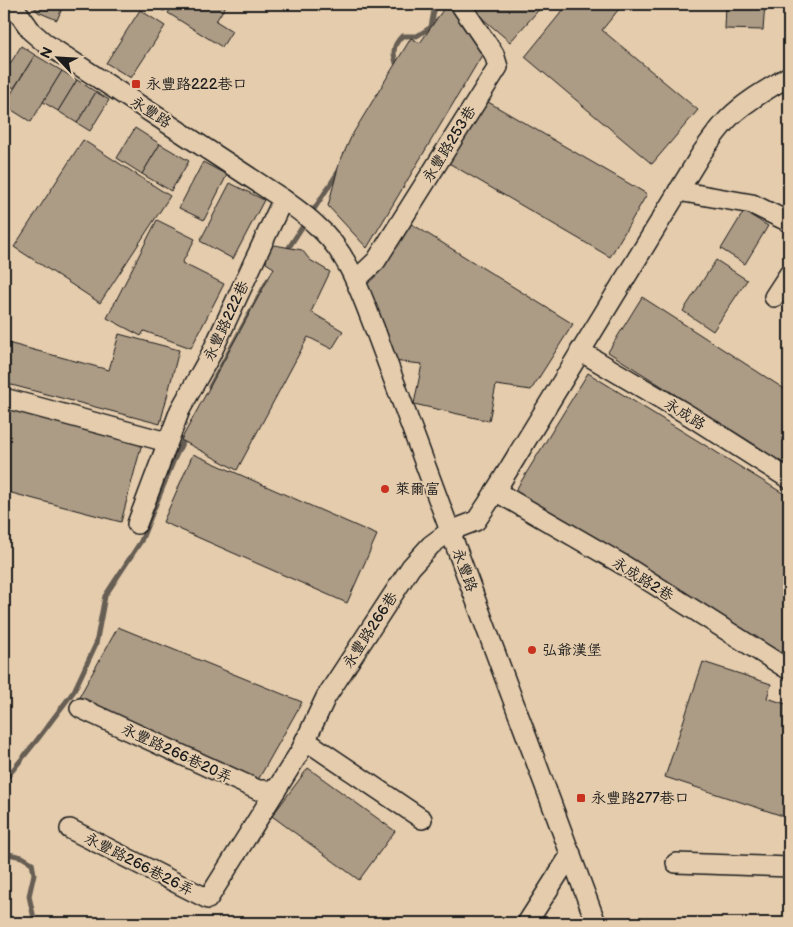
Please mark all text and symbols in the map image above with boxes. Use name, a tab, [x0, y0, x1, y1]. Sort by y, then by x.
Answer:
north arrow	[32, 32, 82, 82]
text: N	[37, 44, 57, 61]
place label: 永豐路222巷口	[146, 75, 248, 94]
marker: 永豐路222巷口	[130, 78, 142, 90]
street label: 永豐路	[127, 92, 175, 133]
street label: 永豐路253巷	[418, 102, 480, 186]
street label: 永豐路222巷	[200, 278, 253, 364]
street label: 永成路	[661, 394, 709, 434]
place label: 萊爾富	[395, 480, 440, 499]
marker: 萊爾富	[379, 483, 391, 495]
street label: 永豐路	[448, 546, 481, 595]
street label: 永成路2巷	[609, 553, 677, 606]
street label: 永豐路266巷	[339, 589, 402, 672]
place label: 弘爺漢堡	[542, 641, 602, 660]
marker: 弘爺漢堡	[526, 644, 538, 656]
street label: 永豐路266巷20弄	[118, 720, 235, 787]
place label: 永豐路277巷口	[591, 789, 690, 808]
marker: 永豐路277巷口	[575, 792, 587, 804]
street label: 永豐路266巷26弄	[81, 829, 197, 900]

